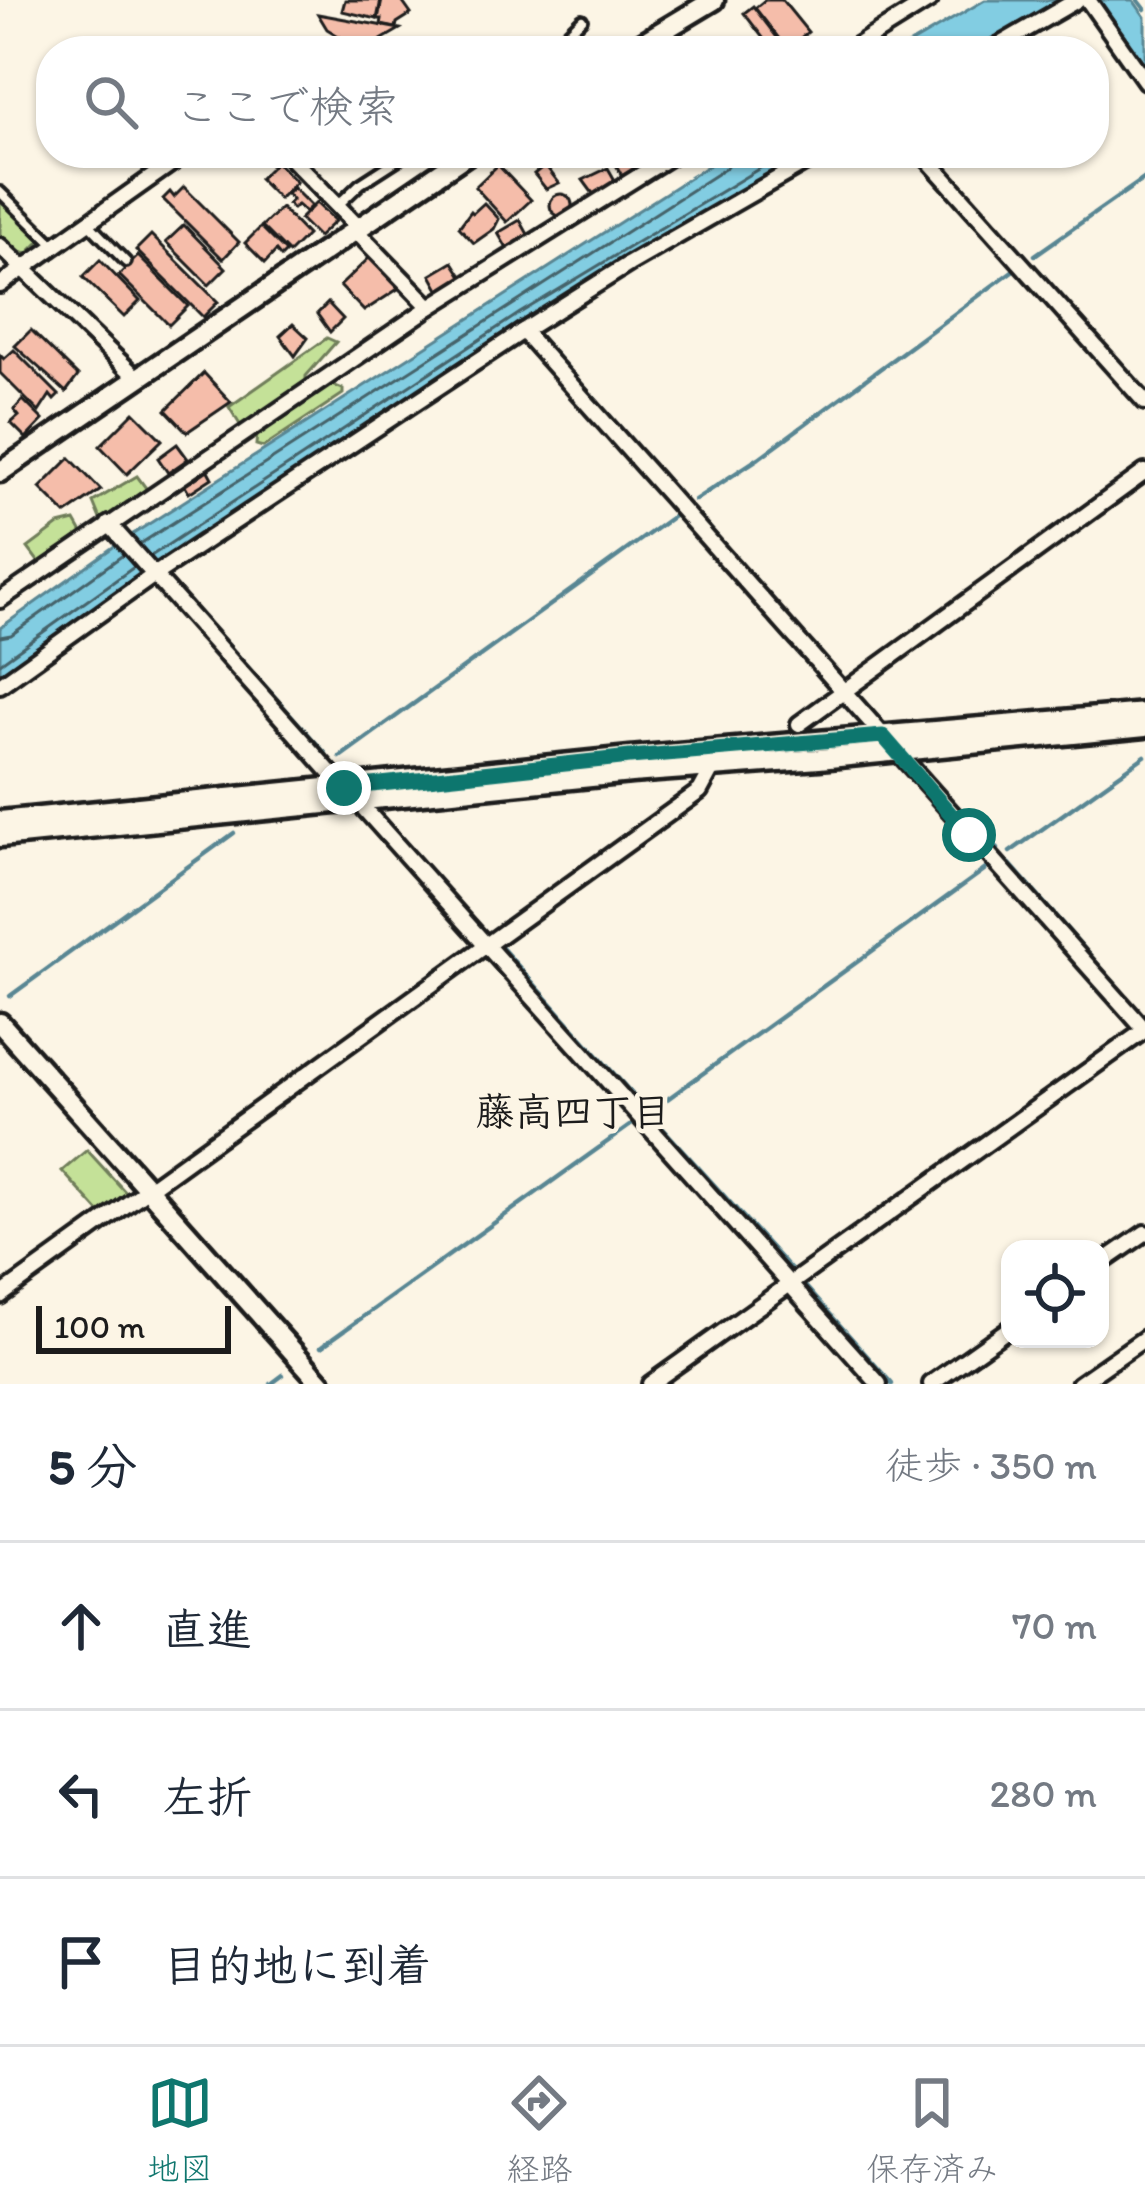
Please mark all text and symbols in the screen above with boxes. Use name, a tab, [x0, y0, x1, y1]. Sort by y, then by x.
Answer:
search box	[36, 36, 1109, 168]
icon: search	[78, 69, 144, 135]
text: ここで検索	[174, 79, 399, 133]
route end	[317, 761, 371, 815]
route start	[942, 808, 996, 862]
district label: 藤高四丁目	[475, 1088, 671, 1135]
map controls	[1001, 1240, 1109, 1348]
button: locate	[1001, 1240, 1109, 1348]
scale bar	[36, 1300, 231, 1353]
text: 100 m	[54, 1307, 145, 1346]
text: 5 分	[48, 1436, 137, 1497]
text: 徒歩 · 350 m	[885, 1442, 1097, 1489]
icon: ahead	[48, 1593, 114, 1659]
text: 直進	[162, 1602, 252, 1656]
text: 70 m	[1012, 1602, 1097, 1649]
icon: left	[48, 1761, 114, 1827]
text: 左折	[162, 1770, 252, 1824]
text: 280 m	[990, 1770, 1097, 1817]
icon: arrive	[48, 1929, 114, 1995]
text: 目的地に到着	[162, 1938, 432, 1992]
tab: 地図	[147, 2070, 213, 2190]
tab: 経路	[506, 2070, 572, 2190]
tab: 保存済み	[866, 2070, 998, 2190]

